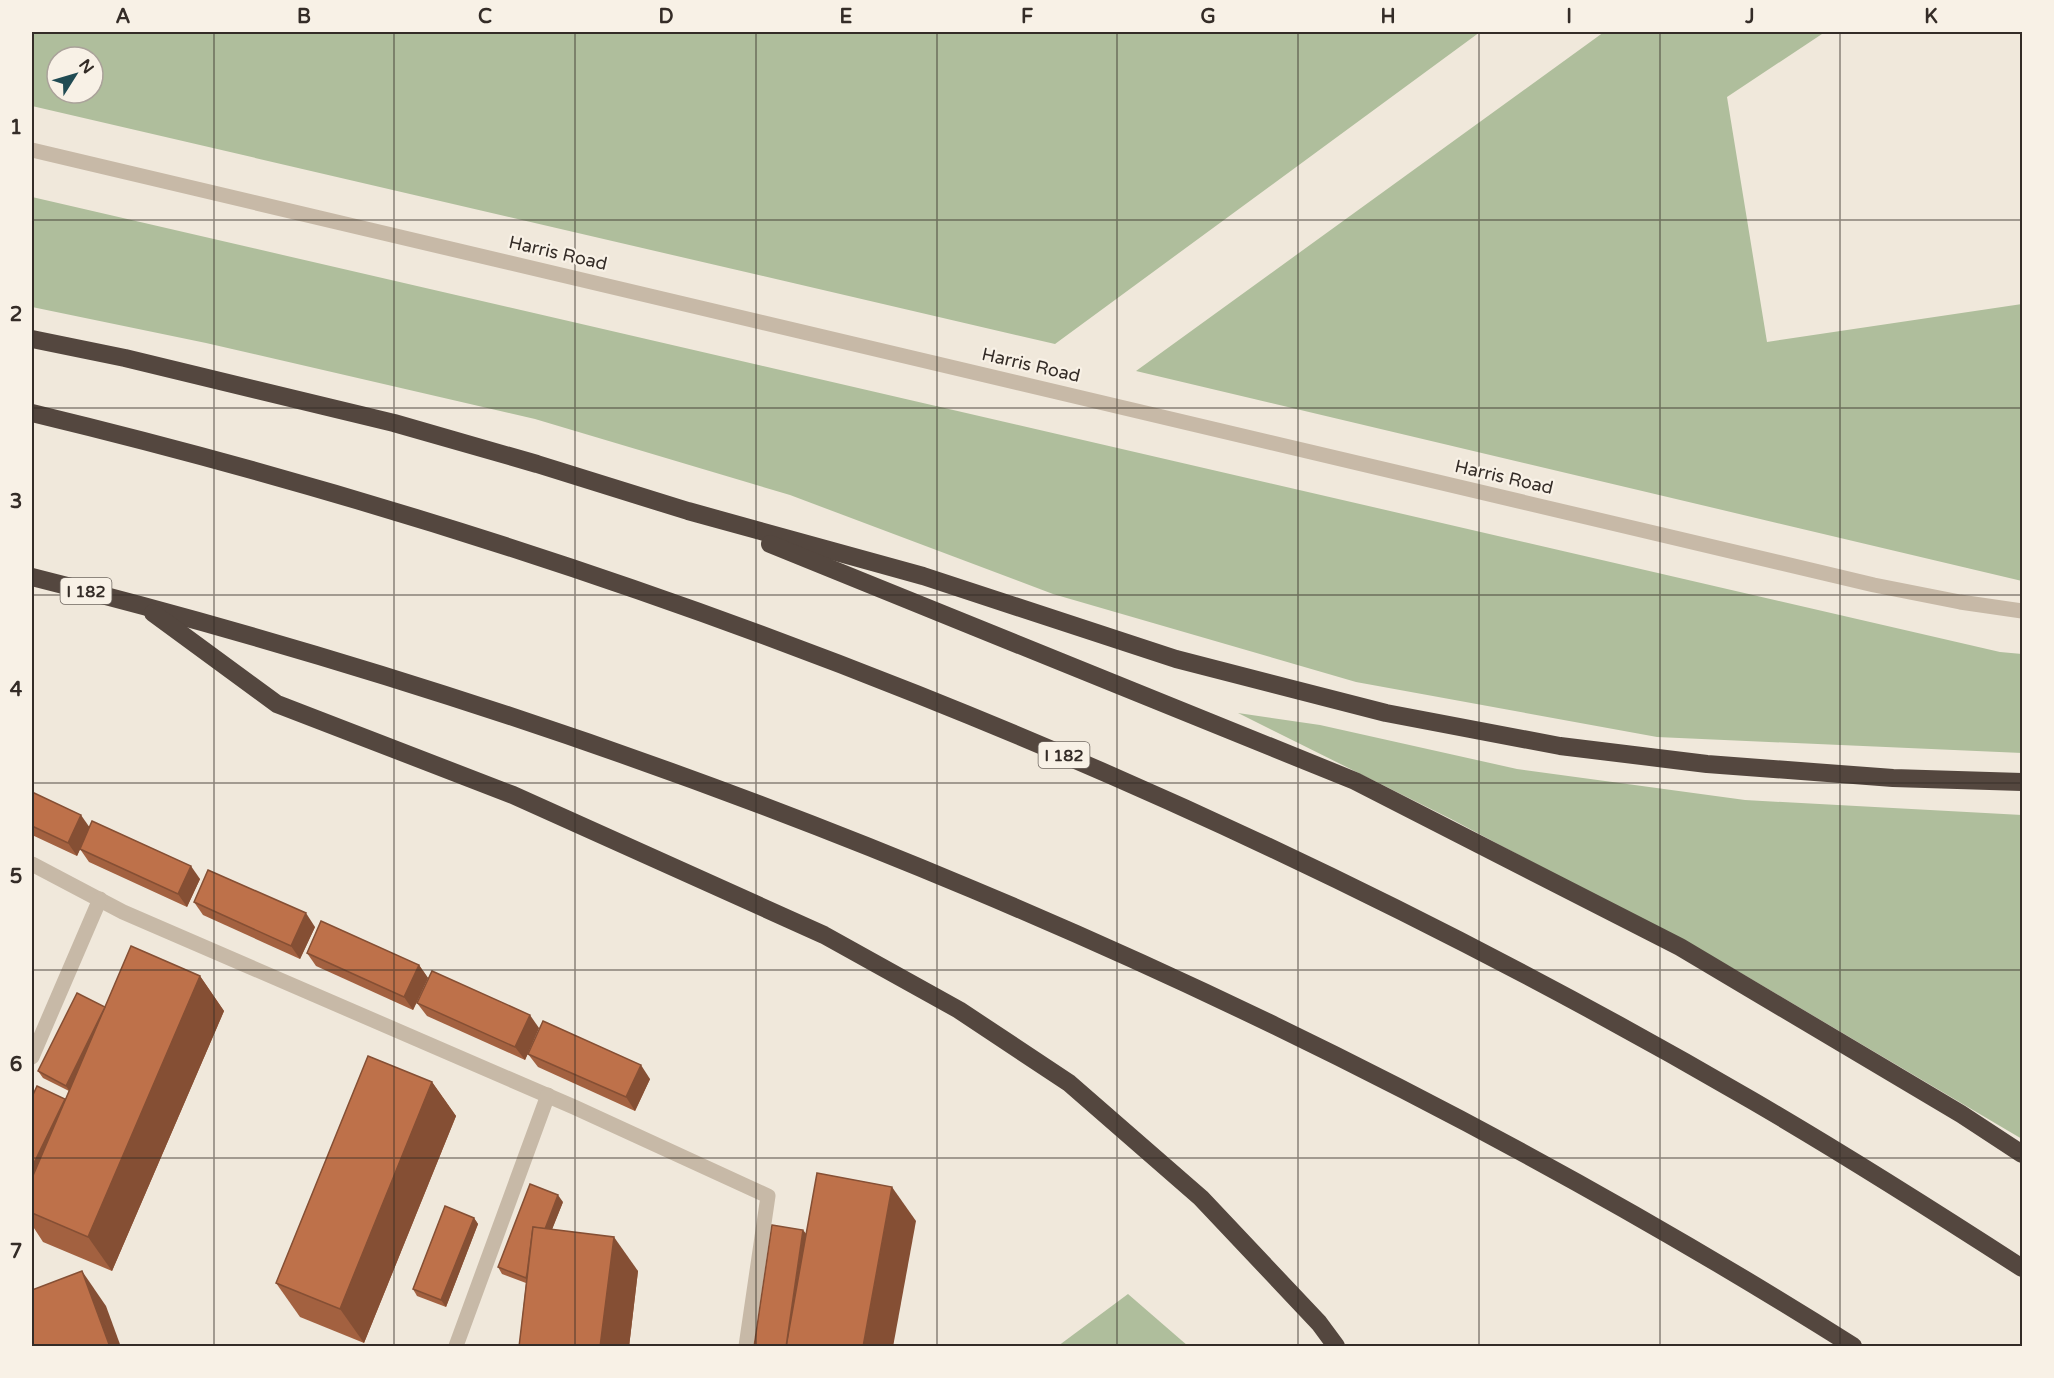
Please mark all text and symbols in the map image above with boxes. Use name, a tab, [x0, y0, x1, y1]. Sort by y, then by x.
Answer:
text: A	[116, 5, 131, 29]
text: B	[297, 5, 311, 29]
text: C	[478, 5, 492, 29]
text: D	[658, 5, 674, 29]
text: E	[840, 5, 853, 29]
text: F	[1021, 5, 1033, 29]
text: G	[1200, 5, 1216, 29]
text: H	[1380, 5, 1396, 29]
text: I	[1566, 5, 1572, 29]
text: J	[1744, 5, 1755, 29]
text: K	[1924, 5, 1938, 29]
north arrow	[45, 45, 105, 105]
text: N	[74, 55, 98, 78]
text: 1	[10, 116, 22, 140]
street label: Harris Road	[507, 231, 609, 275]
text: 2	[10, 303, 22, 327]
street label: Harris Road	[980, 343, 1082, 387]
street label: Harris Road	[1453, 455, 1555, 499]
text: 3	[10, 490, 22, 514]
road number: I 182	[60, 578, 112, 604]
text: 4	[10, 678, 23, 702]
road number: I 182	[1038, 742, 1090, 768]
text: 5	[10, 865, 22, 889]
text: 6	[10, 1053, 22, 1077]
text: 7	[10, 1240, 22, 1264]

